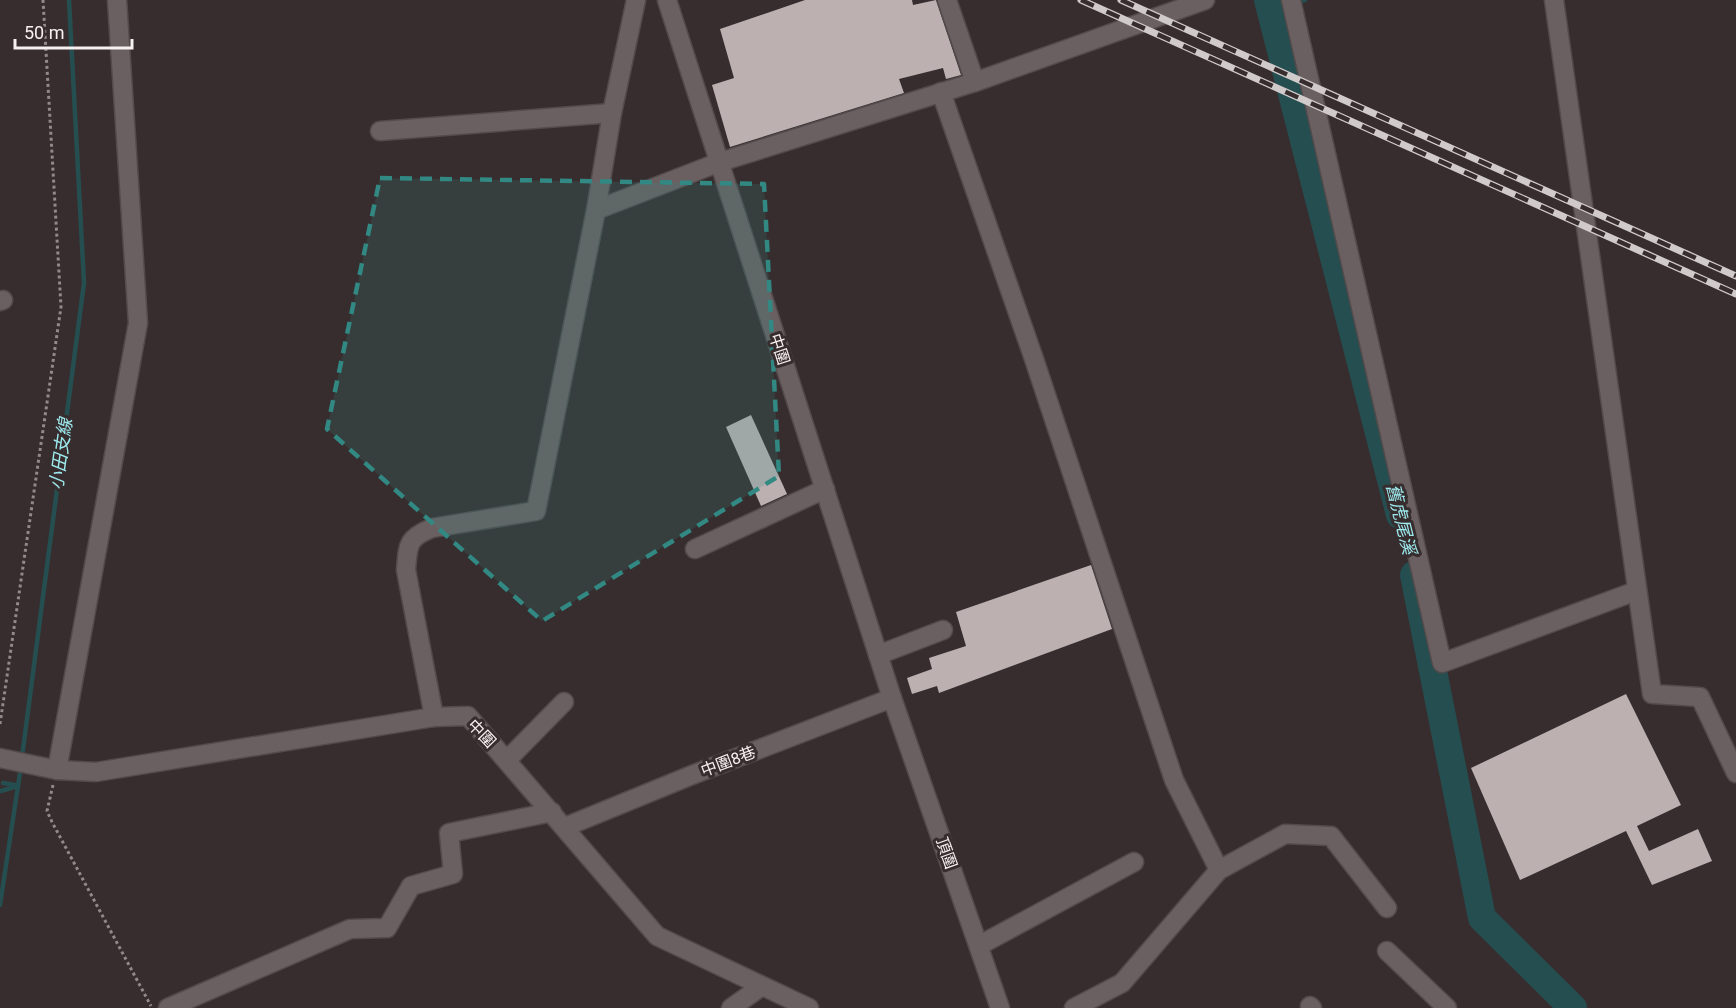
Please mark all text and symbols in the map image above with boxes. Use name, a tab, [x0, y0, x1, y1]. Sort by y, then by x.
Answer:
scale bar	[15, 12, 132, 50]
text: 50 m	[24, 22, 64, 43]
street label: 中圍	[766, 331, 794, 367]
water label: 小田支線	[45, 415, 76, 491]
water label: 舊虎尾溪	[1383, 481, 1421, 559]
street label: 中圍	[464, 715, 500, 751]
street label: 中圍8巷	[698, 742, 758, 781]
street label: 頂圍	[932, 835, 961, 871]

